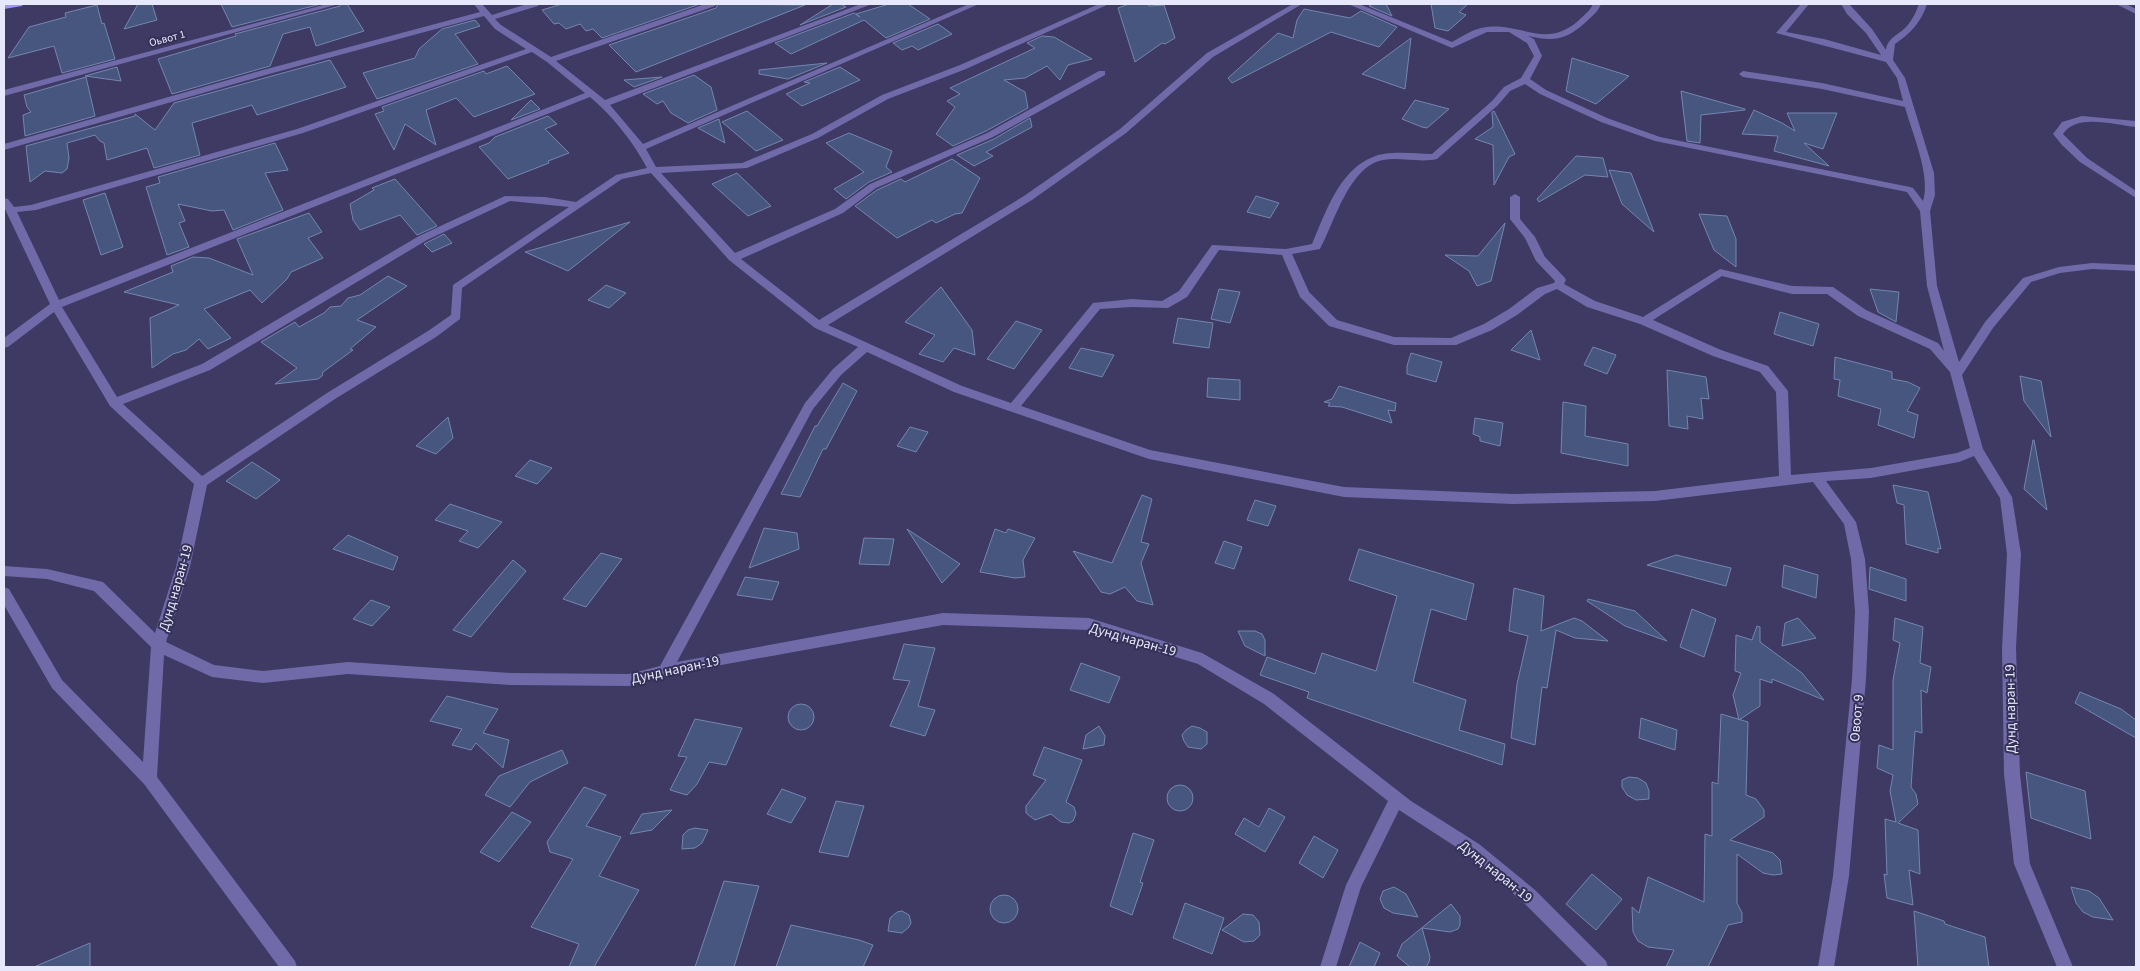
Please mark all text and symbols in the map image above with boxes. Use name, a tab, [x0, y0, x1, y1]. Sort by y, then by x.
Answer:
street label: Оьвот 1	[147, 26, 187, 50]
street label: Дунд наран-19	[154, 543, 198, 634]
street label: Дунд наран-19	[1087, 618, 1178, 662]
street label: Дунд наран-19	[629, 651, 721, 689]
street label: Дунд наран-19	[2000, 664, 2022, 754]
street label: Овоот 9	[1845, 693, 1869, 743]
street label: Дунд наран-19	[1454, 836, 1536, 908]

